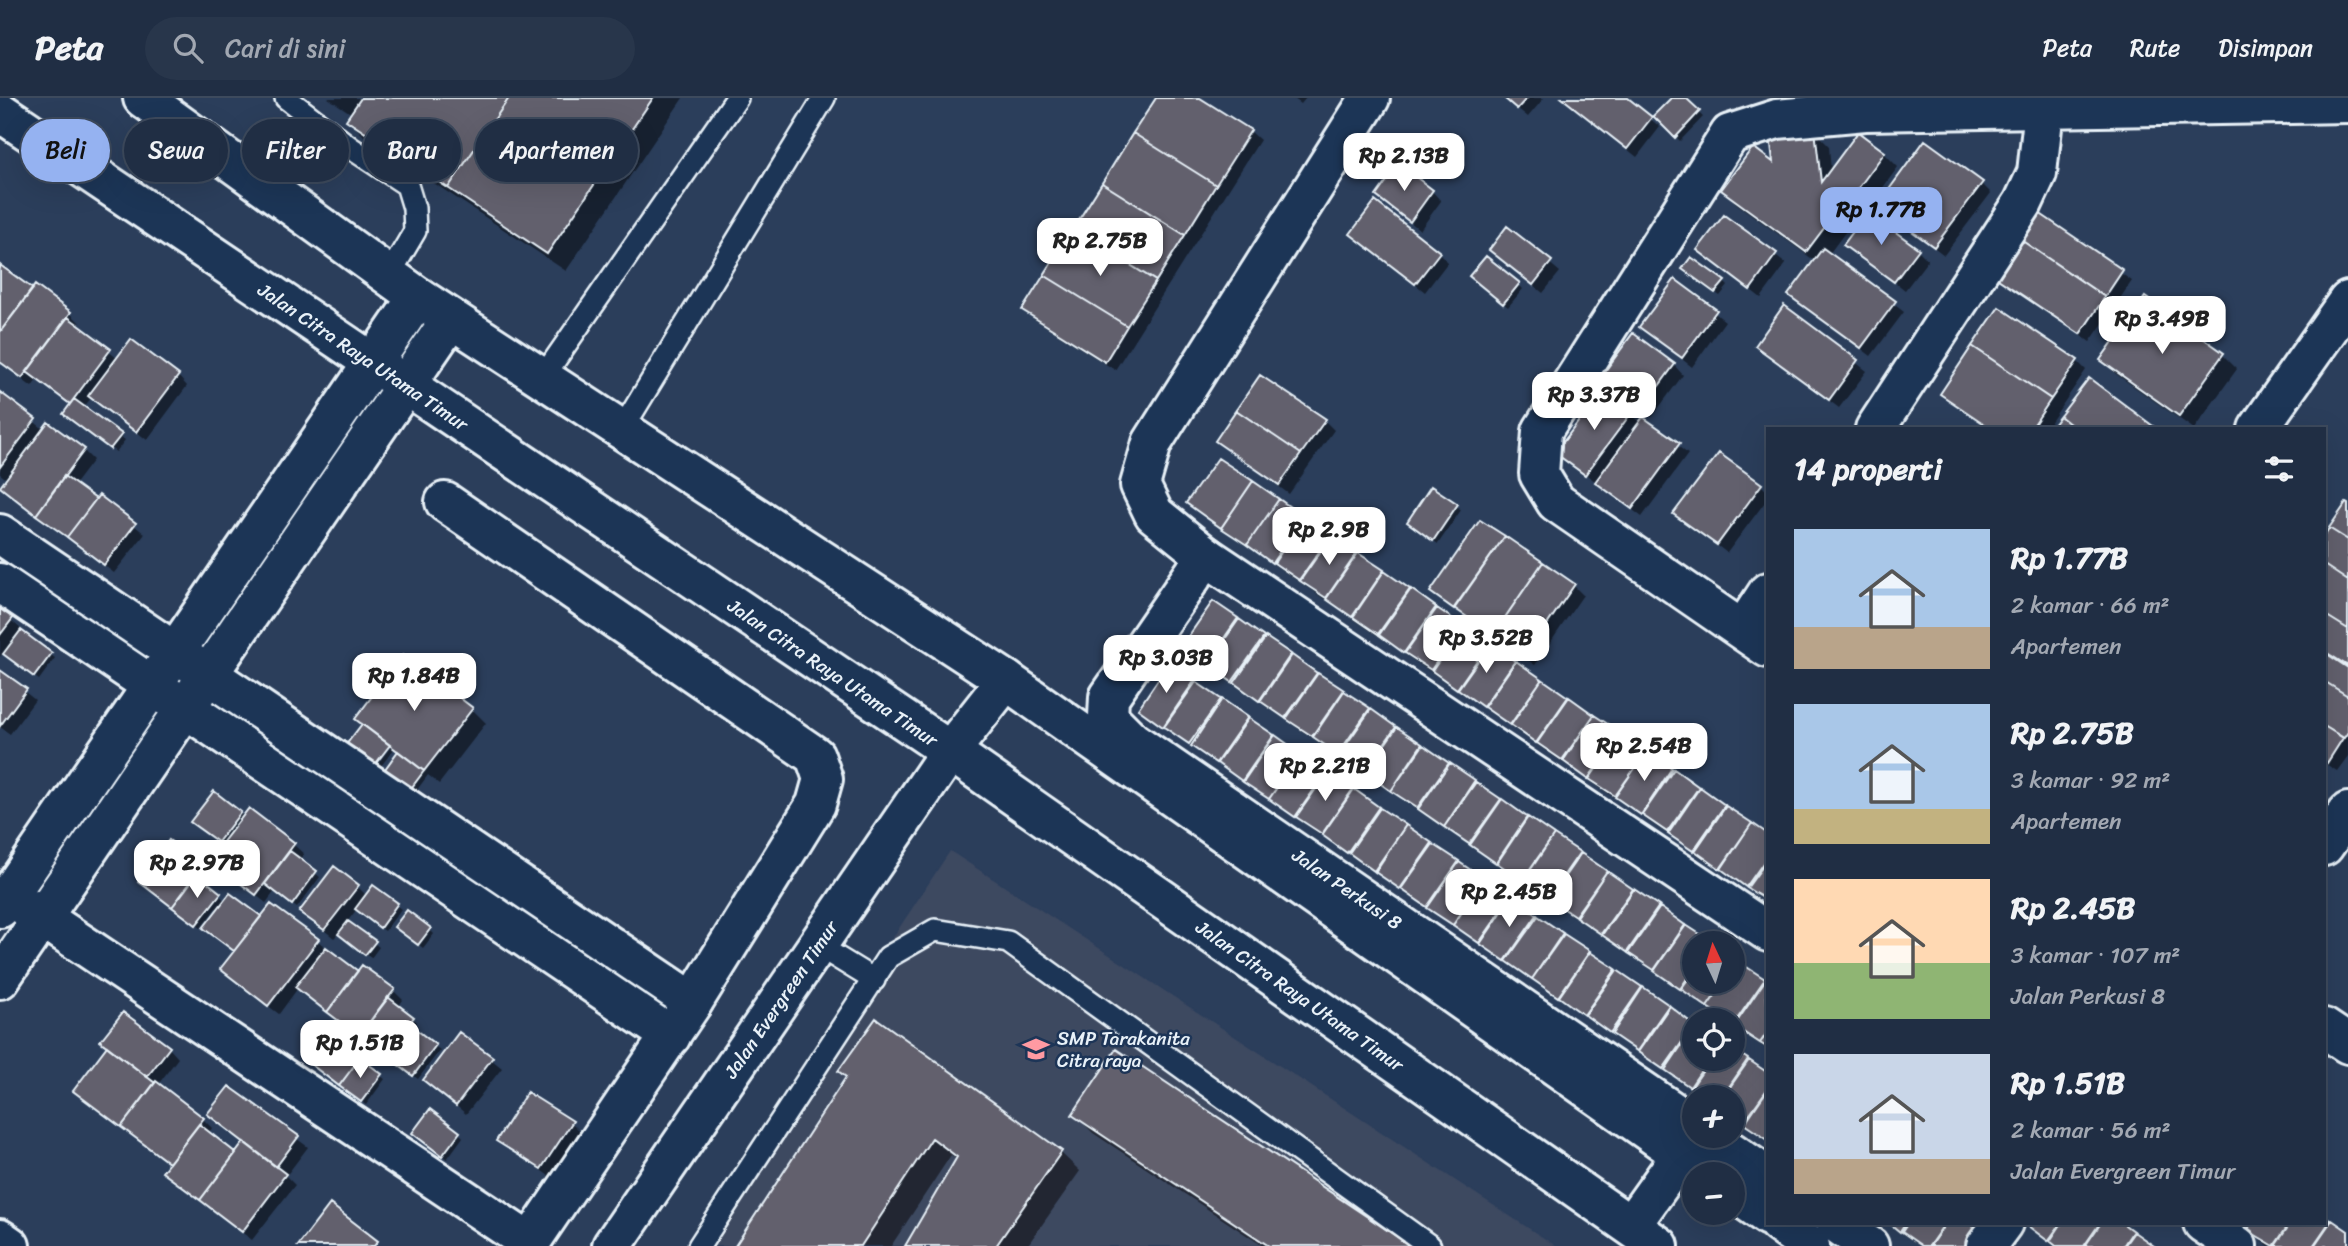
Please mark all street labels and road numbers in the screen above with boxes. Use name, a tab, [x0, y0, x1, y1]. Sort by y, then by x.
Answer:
street label: Jalan Citra Raya Utama Timur	[250, 273, 476, 441]
street label: Jalan Citra Raya Utama Timur	[720, 589, 946, 756]
street label: Jalan Perkusi 8	[1284, 839, 1409, 939]
street label: Jalan Citra Raya Utama Timur	[1188, 911, 1412, 1081]
street label: Jalan Evergreen Timur	[715, 912, 848, 1086]

